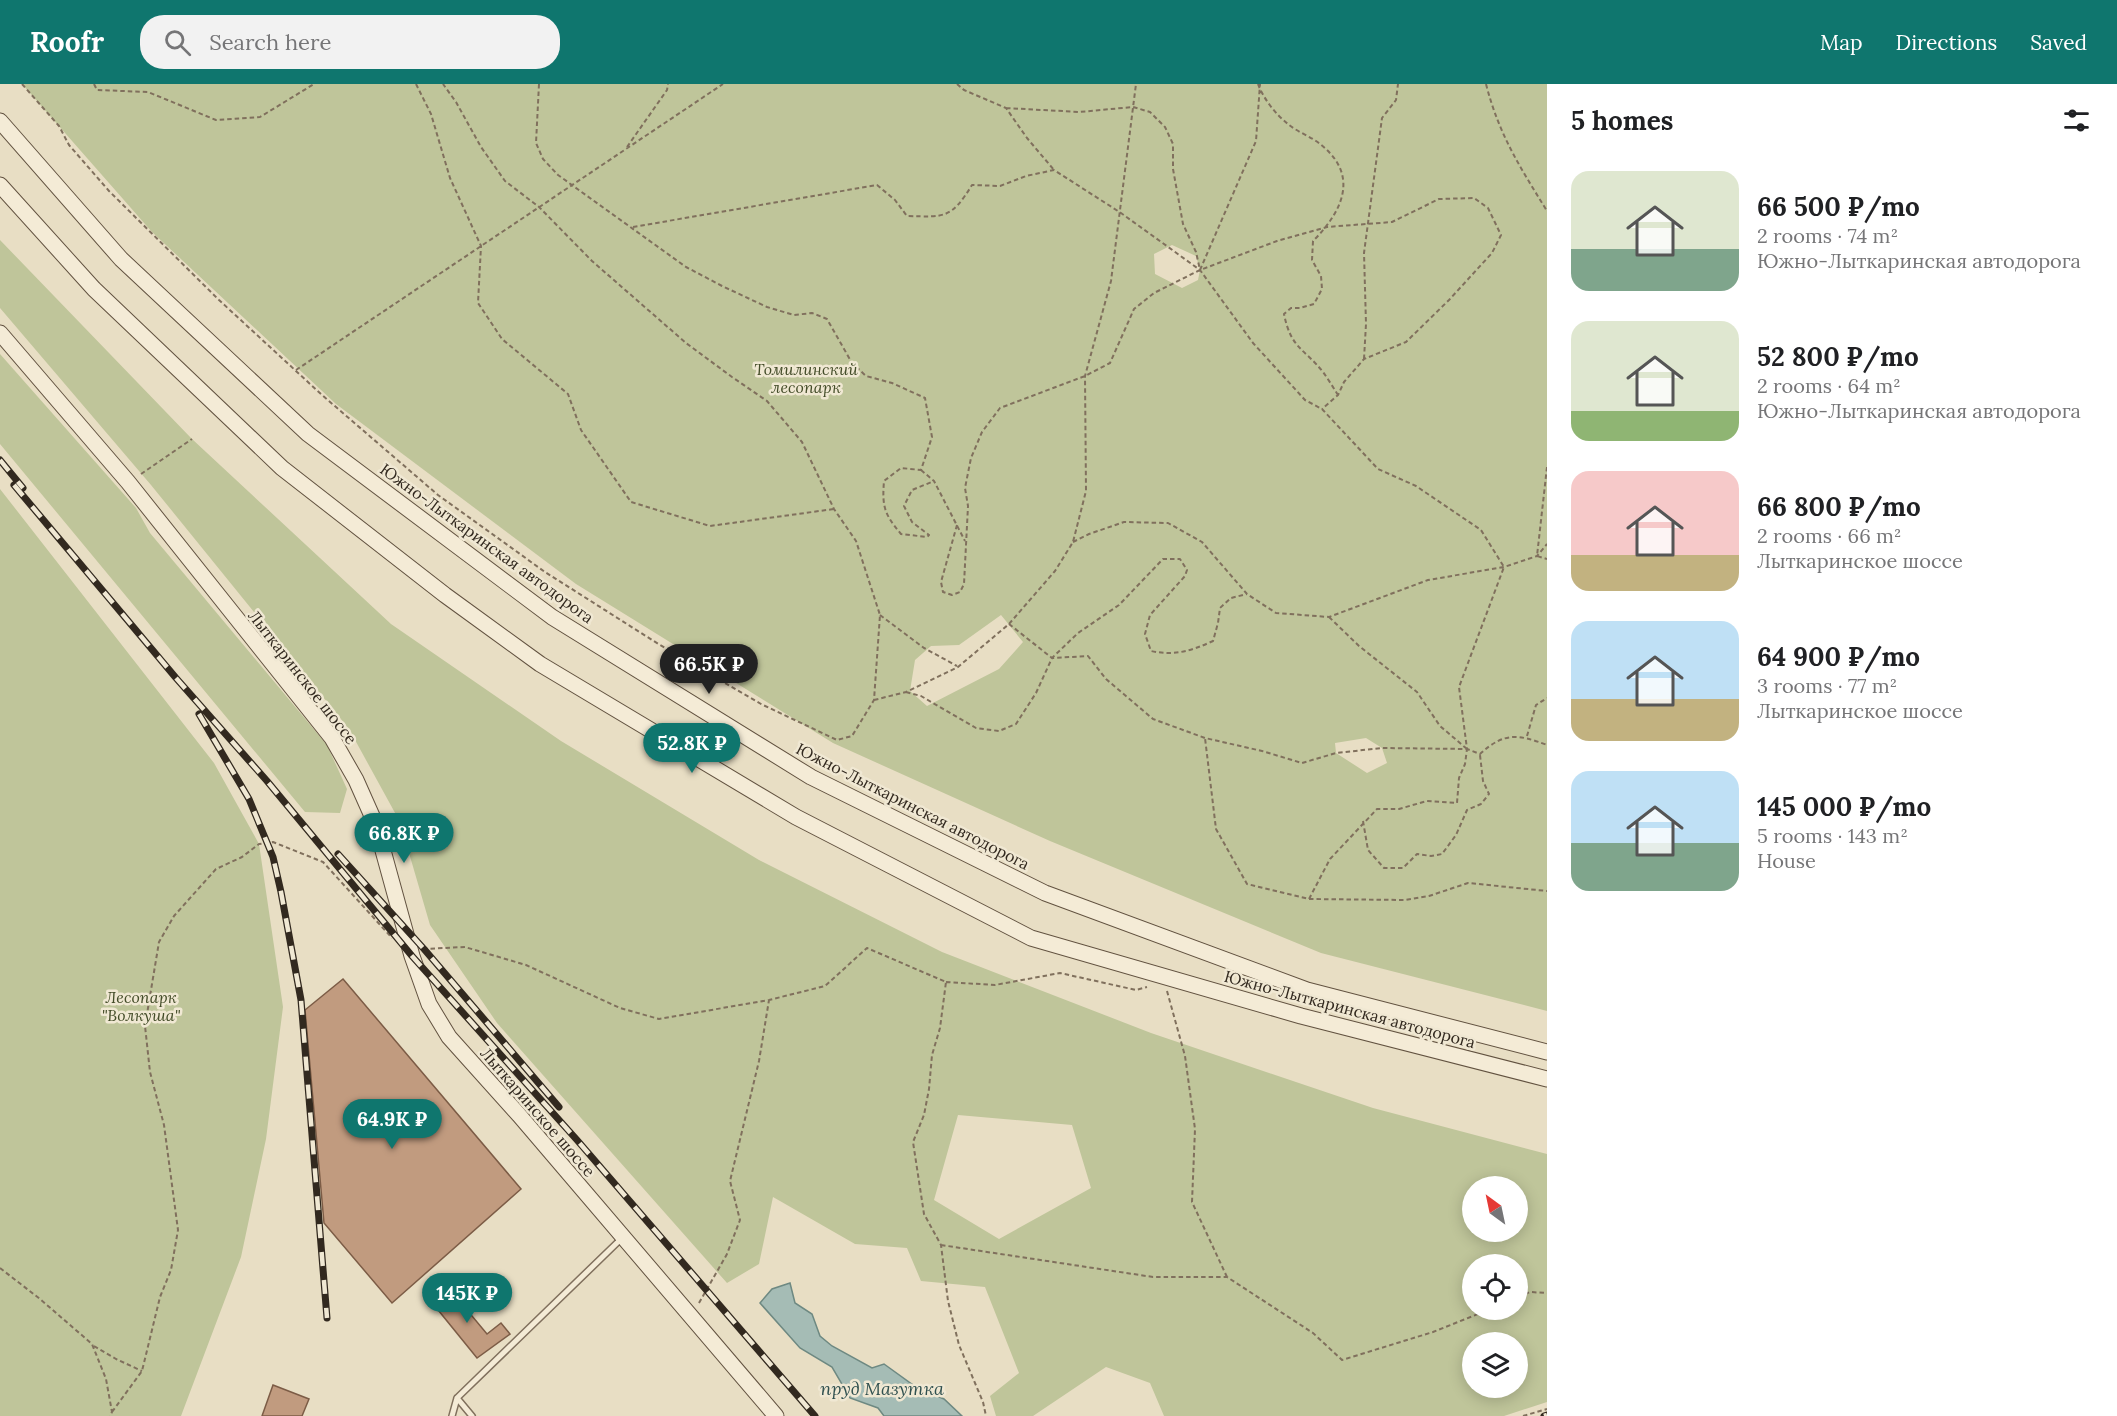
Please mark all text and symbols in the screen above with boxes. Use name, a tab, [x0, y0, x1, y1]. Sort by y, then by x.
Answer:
search box	[140, 15, 560, 69]
text: Roofr	[30, 24, 104, 60]
icon: search	[161, 26, 194, 59]
text: Search here	[209, 28, 331, 56]
text: Map	[1820, 29, 1863, 56]
text: Directions	[1896, 29, 1997, 56]
text: Saved	[2030, 29, 2087, 56]
text: 5 homes	[1571, 104, 1673, 137]
icon: filters	[2060, 104, 2093, 137]
text: 66 500 ₽/mo	[1757, 190, 1920, 223]
icon: home	[1619, 195, 1691, 267]
text: 2 rooms · 74 m²	[1757, 223, 1898, 248]
text: Южно-Лыткаринская автодорога	[1757, 248, 2081, 273]
text: 52 800 ₽/mo	[1757, 340, 1919, 373]
icon: home	[1619, 345, 1691, 417]
park label: Томилинский лесопарк	[754, 359, 858, 397]
text: 2 rooms · 64 m²	[1757, 373, 1901, 398]
text: Южно-Лыткаринская автодорога	[1757, 398, 2081, 423]
street label: Южно-Лыткаринская автодорога	[376, 459, 598, 627]
text: 66 800 ₽/mo	[1757, 490, 1921, 523]
icon: home	[1619, 495, 1691, 567]
text: 2 rooms · 66 m²	[1757, 523, 1902, 548]
text: Лыткаринское шоссе	[1757, 548, 1963, 573]
street label: Лыткаринское шоссе	[244, 606, 362, 748]
text: 64 900 ₽/mo	[1757, 640, 1920, 673]
pin: 66.5K ₽	[654, 644, 764, 695]
icon: home	[1619, 645, 1691, 717]
text: 66.5K ₽	[674, 651, 744, 676]
text: 3 rooms · 77 m²	[1757, 673, 1897, 698]
text: Лыткаринское шоссе	[1757, 698, 1963, 723]
pin: 52.8K ₽	[637, 723, 747, 774]
text: 52.8K ₽	[657, 730, 727, 755]
street label: Южно-Лыткаринская автодорога	[793, 738, 1033, 874]
text: 145 000 ₽/mo	[1757, 790, 1931, 823]
icon: home	[1619, 795, 1691, 867]
pin: 66.8K ₽	[349, 813, 459, 864]
text: 66.8K ₽	[369, 820, 439, 845]
text: 5 rooms · 143 m²	[1757, 823, 1908, 848]
text: House	[1757, 848, 1816, 873]
street label: Южно-Лыткаринская автодорога	[1222, 966, 1478, 1052]
park label: Лесопарк "Волкуша"	[102, 987, 181, 1025]
street label: Лыткаринское шоссе	[476, 1043, 600, 1181]
pin: 64.9K ₽	[337, 1099, 447, 1150]
text: 64.9K ₽	[357, 1106, 427, 1131]
north arrow	[1462, 1176, 1528, 1242]
map controls	[1462, 1176, 1528, 1398]
button: locate	[1462, 1254, 1528, 1320]
pin: 145K ₽	[418, 1273, 516, 1324]
text: 145K ₽	[436, 1280, 498, 1305]
button: layers	[1462, 1332, 1528, 1398]
water label: пруд Мазутка	[820, 1377, 944, 1400]

